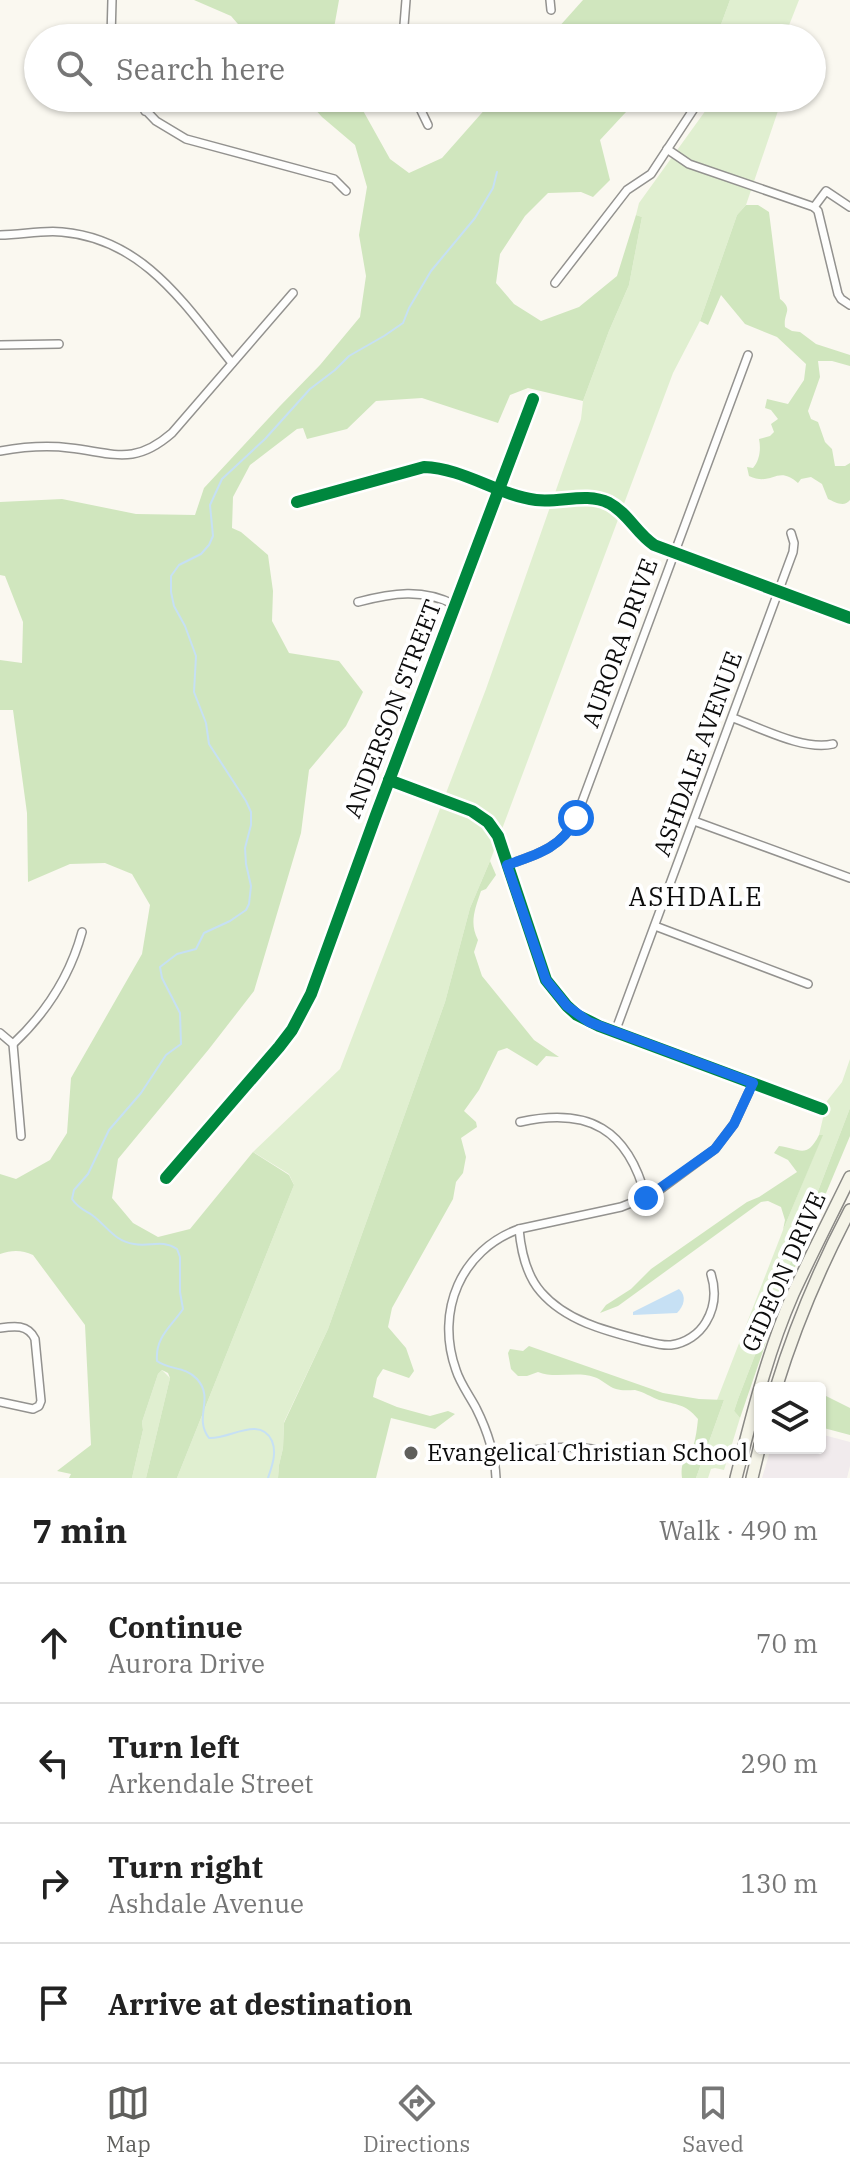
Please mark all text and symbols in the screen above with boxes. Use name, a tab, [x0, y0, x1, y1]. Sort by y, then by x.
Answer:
search box	[24, 24, 826, 112]
icon: search	[52, 46, 96, 90]
text: Search here	[116, 49, 285, 88]
street label: AURORA DRIVE	[574, 554, 664, 732]
street label: ANDERSON STREET	[336, 595, 448, 822]
street label: ASHDALE AVENUE	[645, 647, 749, 861]
route start	[558, 800, 594, 836]
district label: ASHDALE	[628, 879, 764, 913]
route end	[628, 1180, 664, 1216]
street label: GIDEON DRIVE	[733, 1186, 833, 1357]
map controls	[754, 1382, 826, 1454]
button: layers	[754, 1382, 826, 1454]
place label: Evangelical Christian School	[427, 1436, 748, 1468]
marker: Evangelical Christian School	[402, 1444, 420, 1462]
text: 7 min	[32, 1508, 127, 1552]
text: Walk · 490 m	[659, 1513, 818, 1547]
text: Continue	[108, 1607, 243, 1646]
icon: ahead	[32, 1621, 76, 1665]
text: 70 m	[756, 1626, 818, 1660]
text: Aurora Drive	[108, 1646, 265, 1680]
text: Turn left	[108, 1727, 240, 1766]
icon: left	[32, 1741, 76, 1785]
text: 290 m	[740, 1746, 818, 1780]
text: Arkendale Street	[108, 1766, 314, 1800]
text: Turn right	[108, 1847, 263, 1886]
icon: right	[32, 1861, 76, 1905]
text: 130 m	[740, 1866, 818, 1900]
text: Ashdale Avenue	[108, 1886, 304, 1920]
icon: arrive	[32, 1981, 76, 2025]
text: Arrive at destination	[108, 1984, 413, 2023]
tab: Map	[106, 2081, 151, 2158]
tab: Directions	[363, 2081, 470, 2158]
tab: Saved	[682, 2081, 744, 2158]

